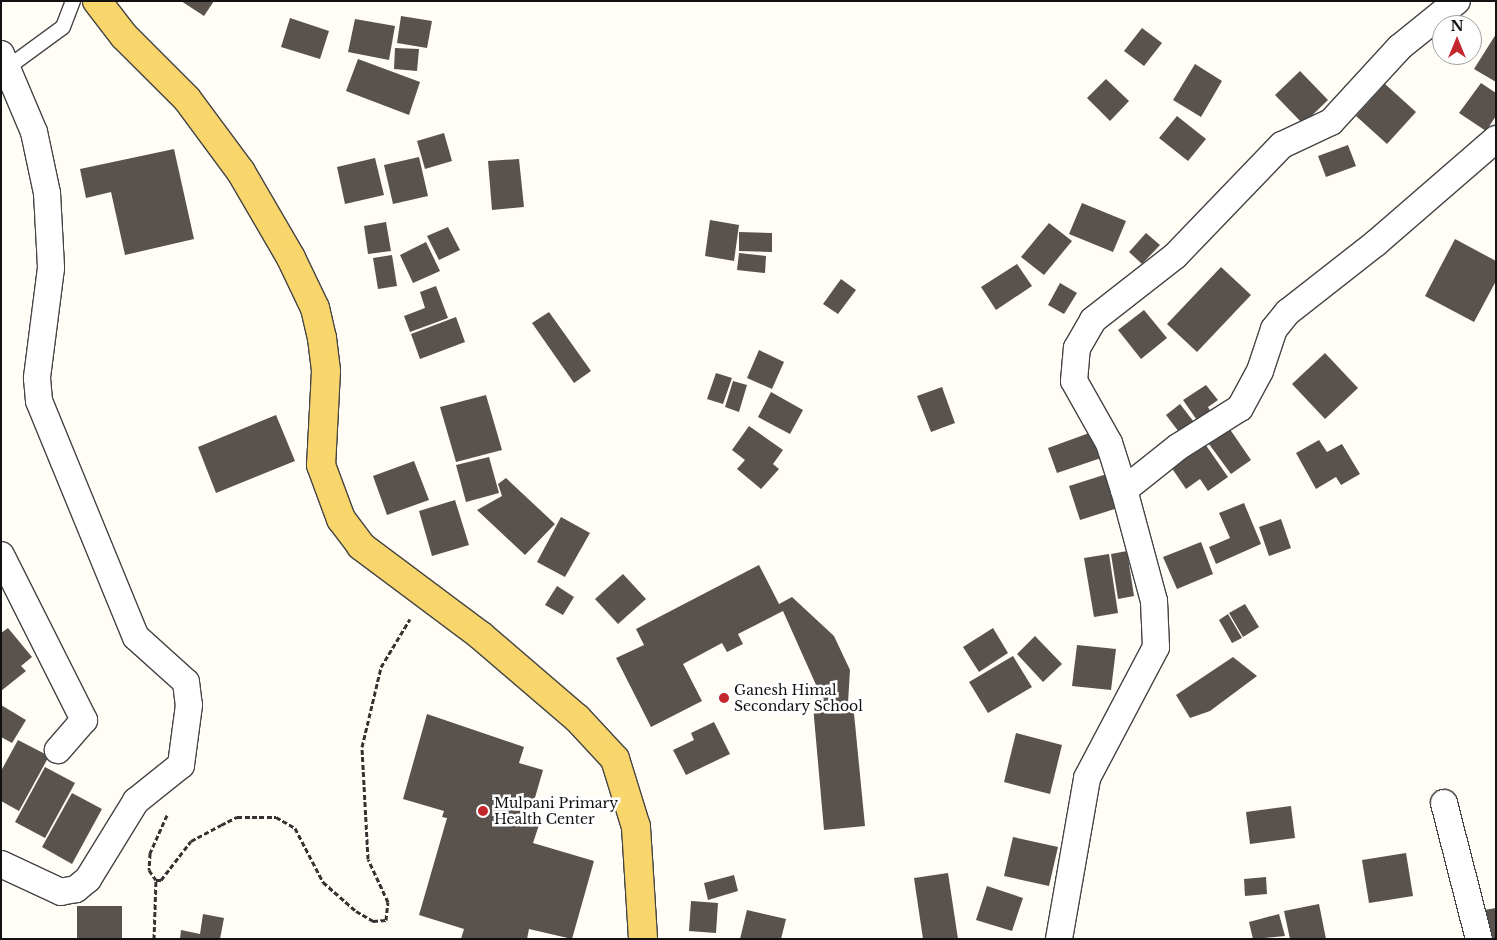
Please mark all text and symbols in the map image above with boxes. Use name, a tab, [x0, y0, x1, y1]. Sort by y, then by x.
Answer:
north arrow	[1432, 15, 1482, 65]
text: N	[1450, 17, 1464, 35]
place label: Ganesh Himal Secondary School	[734, 682, 863, 714]
marker: Ganesh Himal Secondary School	[718, 692, 730, 704]
place label: Mulpani Primary Health Center	[494, 795, 618, 828]
marker: Mulpani Primary Health Center	[476, 804, 490, 818]

